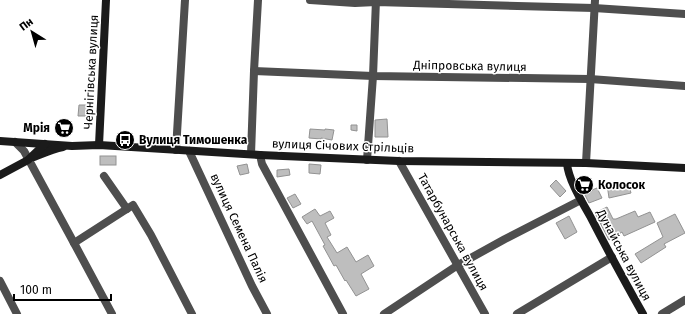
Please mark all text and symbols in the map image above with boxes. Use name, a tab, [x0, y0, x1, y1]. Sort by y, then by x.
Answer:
north arrow	[12, 12, 52, 52]
street label: Чернігівська вулиця	[81, 14, 101, 130]
text: Пн	[17, 15, 36, 34]
street label: Дніпровська вулиця	[412, 58, 527, 74]
supermarket icon: Мрія	[53, 117, 75, 139]
place label: Мрія	[23, 121, 50, 135]
bus stop icon: Вулиця Тимошенка	[114, 129, 136, 151]
place label: Вулиця Тимошенка	[139, 133, 248, 147]
street label: вулиця Січових Стрільців	[272, 137, 415, 155]
street label: вулиця Семена Палія	[207, 171, 271, 285]
street label: Татарбунарська вулиця	[415, 171, 491, 293]
supermarket icon: Колосок	[573, 174, 595, 196]
place label: Колосок	[598, 178, 646, 192]
street label: Дунайська вулиця	[593, 206, 654, 303]
scale bar	[14, 276, 111, 302]
text: 100 m	[20, 283, 52, 297]

